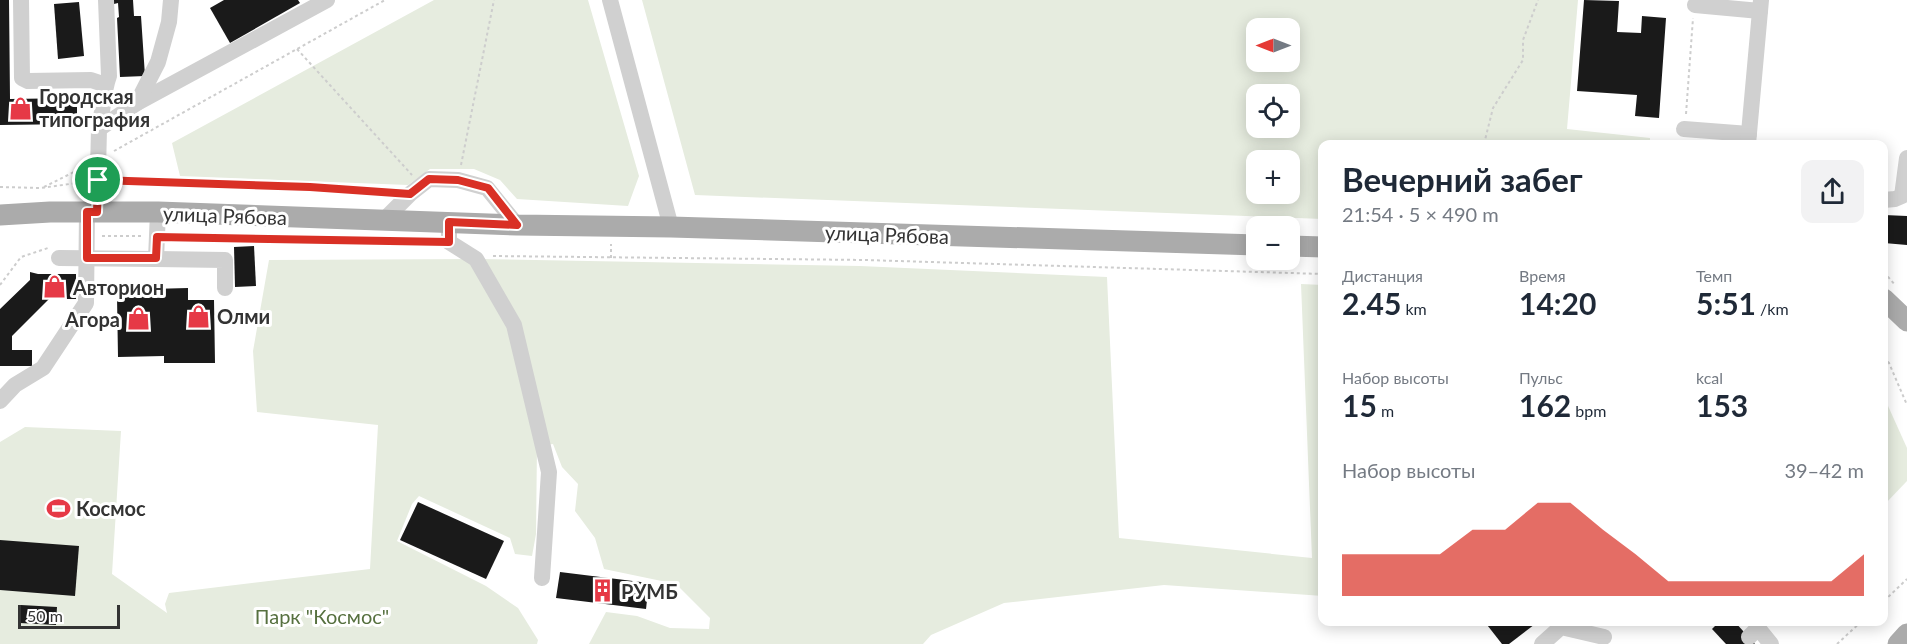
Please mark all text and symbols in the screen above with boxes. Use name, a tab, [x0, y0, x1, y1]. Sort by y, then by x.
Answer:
north arrow	[1246, 18, 1300, 72]
map controls	[1246, 18, 1300, 270]
place label: Городская типография	[39, 84, 150, 131]
button: locate	[1246, 84, 1300, 138]
shop icon: Городская типография	[8, 95, 34, 121]
button: +	[1246, 150, 1300, 204]
pin	[72, 154, 123, 205]
text: Вечерний забег	[1342, 159, 1583, 199]
button: share	[1801, 160, 1864, 223]
icon: arrive	[81, 163, 114, 196]
street label: улица Рябова	[163, 201, 287, 229]
text: 21:54 · 5 × 490 m	[1342, 202, 1499, 226]
button: −	[1246, 216, 1300, 270]
street label: улица Рябова	[825, 220, 949, 248]
text: Дистанция	[1342, 266, 1423, 285]
text: Время	[1519, 266, 1566, 285]
text: Темп	[1696, 266, 1732, 285]
shop icon: Авторион	[42, 274, 68, 300]
place label: Авторион	[72, 275, 164, 299]
text: 2.45	[1342, 285, 1401, 321]
text: 14:20	[1519, 285, 1596, 321]
text: 5:51	[1696, 285, 1756, 321]
text: km	[1401, 299, 1427, 318]
text: /km	[1756, 299, 1789, 318]
shop icon: Олми	[186, 303, 212, 329]
place label: Олми	[217, 304, 270, 328]
shop icon: Агора	[125, 306, 151, 332]
place label: Агора	[64, 307, 120, 331]
text: Набор высоты	[1342, 368, 1449, 387]
text: Пульс	[1519, 368, 1563, 387]
text: kcal	[1696, 368, 1723, 387]
text: 15	[1342, 387, 1377, 423]
text: 162	[1519, 387, 1571, 423]
text: 153	[1696, 387, 1748, 423]
text: m	[1377, 401, 1394, 420]
text: bpm	[1571, 401, 1606, 420]
text: Набор высоты	[1342, 458, 1475, 482]
text: 39–42 m	[1784, 458, 1864, 482]
sports icon: Космос	[45, 495, 71, 521]
place label: Космос	[76, 496, 146, 520]
building icon: РУМБ	[590, 578, 616, 604]
place label: РУМБ	[621, 579, 678, 603]
scale bar	[18, 602, 120, 630]
park label: Парк "Космос"	[255, 604, 389, 628]
text: 50 m	[27, 606, 63, 625]

